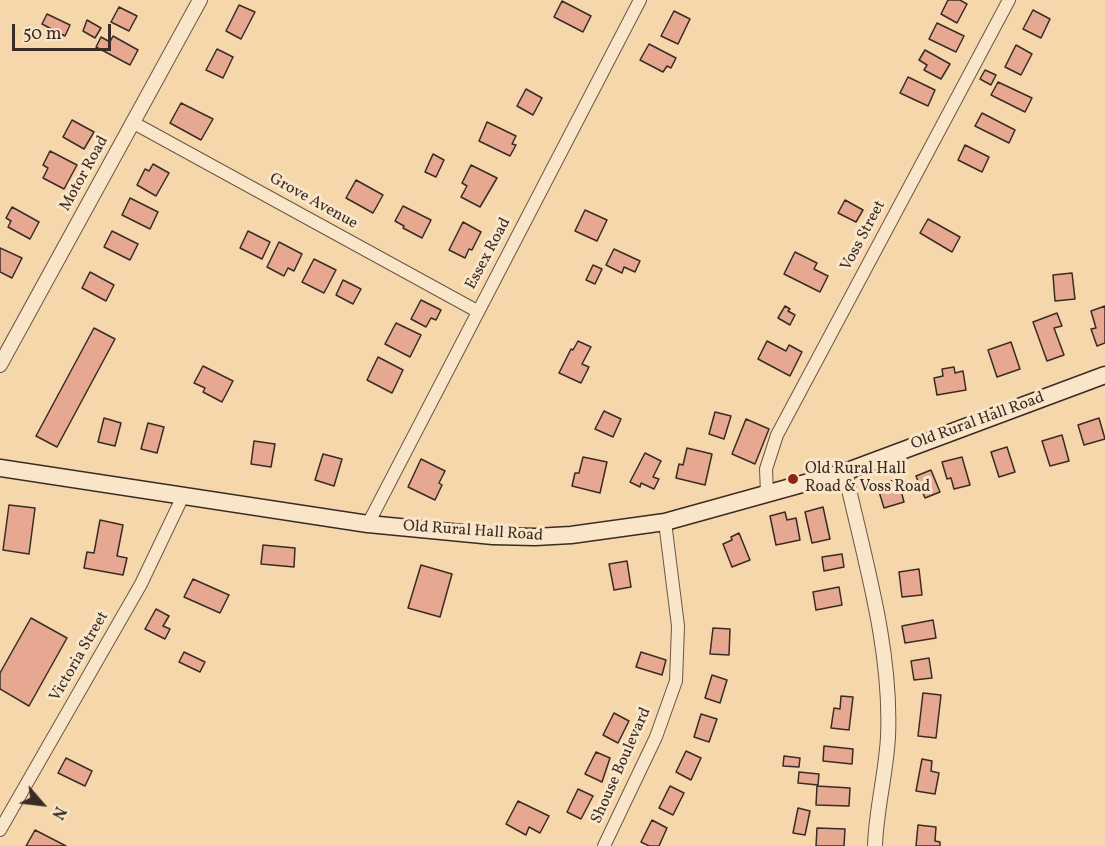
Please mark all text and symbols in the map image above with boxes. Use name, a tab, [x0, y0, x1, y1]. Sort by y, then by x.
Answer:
scale bar	[15, 12, 114, 50]
text: 50 m	[23, 22, 62, 47]
street label: Motor Road	[56, 133, 114, 215]
street label: Grove Avenue	[265, 170, 361, 234]
street label: Voss Street	[837, 198, 891, 274]
street label: Essex Road	[462, 215, 516, 293]
street label: Old Rural Hall Road	[909, 389, 1047, 455]
place label: Old Rural Hall Road & Voss Road	[805, 460, 930, 498]
marker: Old Rural Hall Road & Voss Road	[786, 472, 800, 486]
street label: Old Rural Hall Road	[402, 518, 544, 546]
street label: Victoria Street	[47, 609, 113, 705]
street label: Shouse Boulevard	[588, 705, 656, 827]
north arrow	[12, 774, 72, 834]
text: N	[45, 802, 70, 823]

